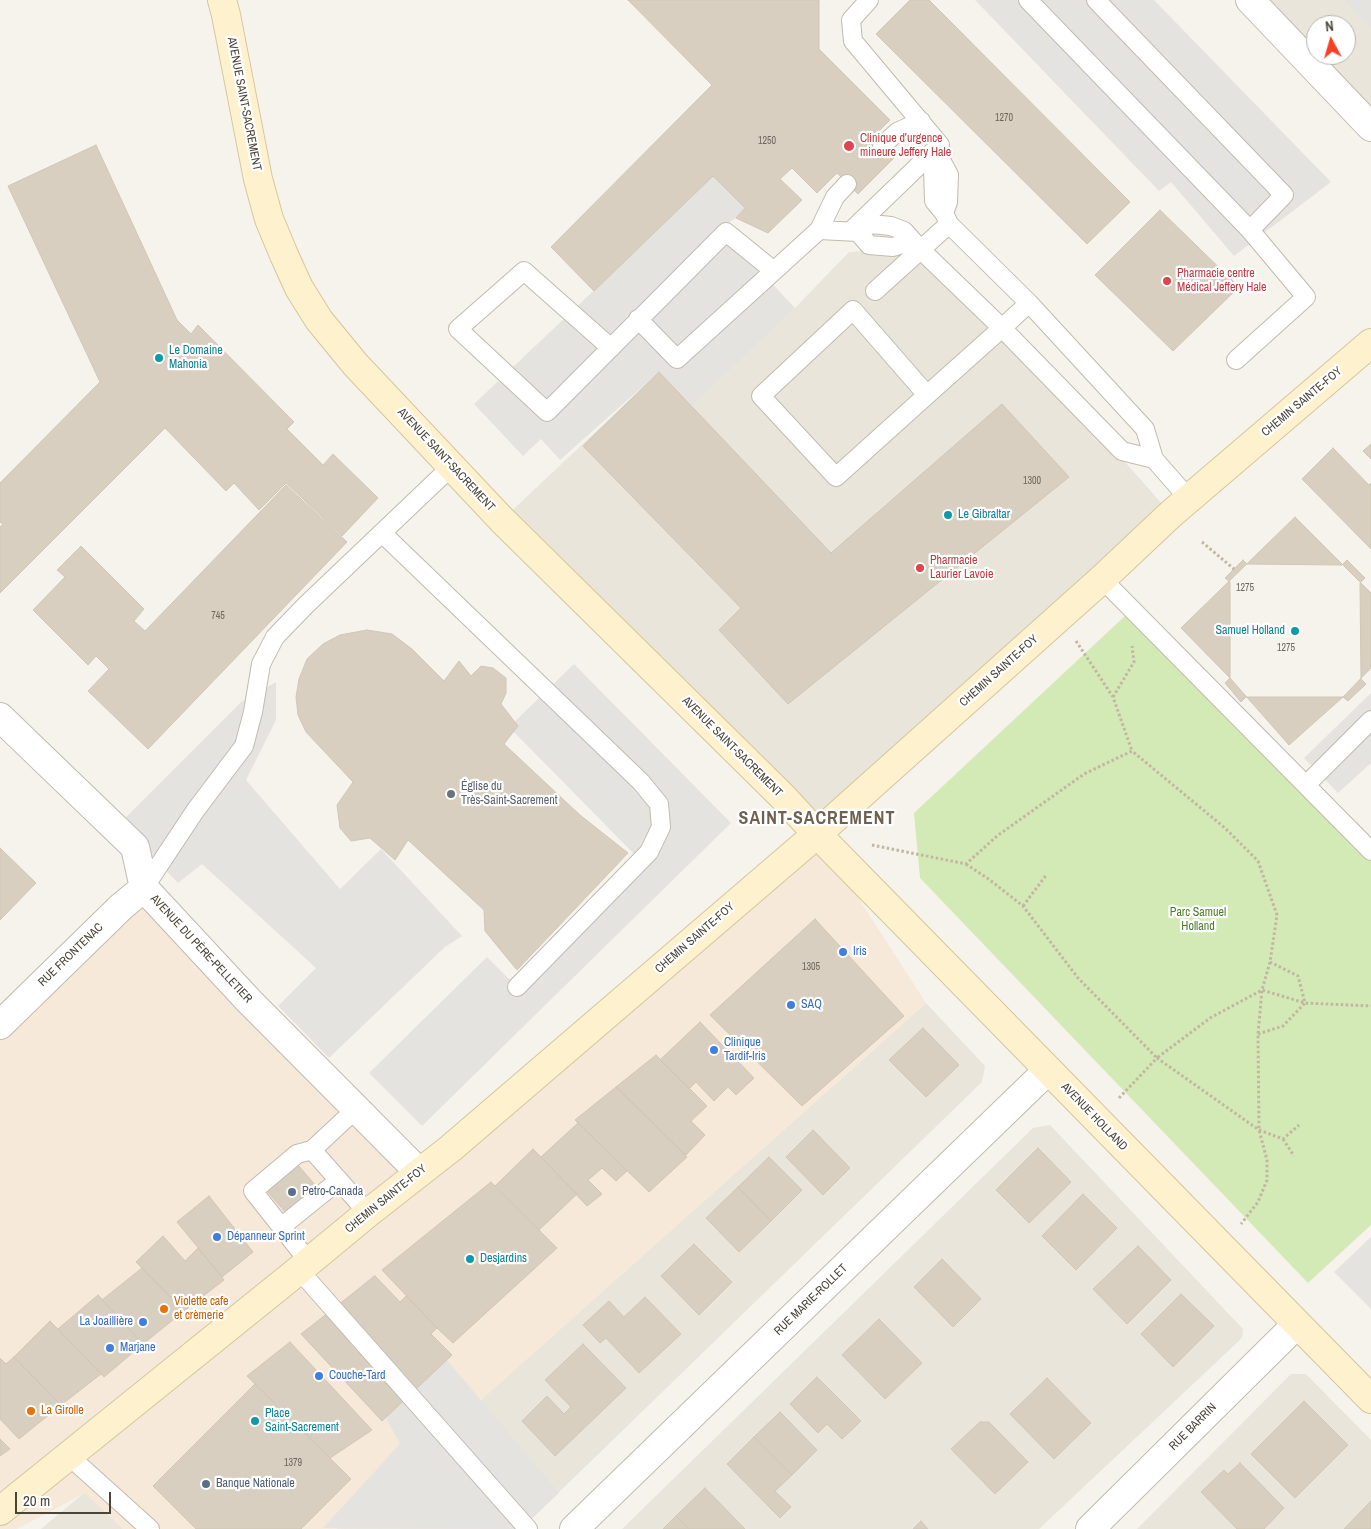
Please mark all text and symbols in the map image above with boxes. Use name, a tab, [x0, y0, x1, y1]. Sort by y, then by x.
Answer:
north arrow	[1306, 15, 1356, 65]
text: N	[1324, 17, 1335, 35]
street label: AVENUE SAINT-SACREMENT	[224, 36, 264, 172]
house number: 1270	[995, 112, 1013, 124]
place label: Clinique d’urgence mineure Jeffery Hale	[860, 132, 951, 160]
house number: 1250	[758, 135, 776, 147]
marker: Clinique d’urgence mineure Jeffery Hale	[842, 139, 856, 153]
place label: Pharmacie centre Médical Jeffery Hale	[1177, 267, 1267, 295]
marker: Pharmacie centre Médical Jeffery Hale	[1161, 275, 1173, 287]
place label: Le Domaine Mahonia	[169, 344, 223, 372]
marker: Le Domaine Mahonia	[153, 352, 165, 364]
street label: CHEMIN SAINTE-FOY	[1259, 364, 1345, 440]
street label: AVENUE SAINT-SACREMENT	[394, 405, 498, 515]
house number: 1300	[1023, 475, 1041, 487]
place label: Le Gibraltar	[958, 508, 1010, 522]
marker: Le Gibraltar	[942, 509, 954, 521]
place label: Pharmacie Laurier Lavoie	[930, 554, 993, 582]
marker: Pharmacie Laurier Lavoie	[914, 562, 926, 574]
house number: 1275	[1236, 582, 1254, 594]
house number: 745	[211, 610, 225, 622]
place label: Samuel Holland	[1216, 624, 1285, 638]
marker: Samuel Holland	[1289, 625, 1301, 637]
street label: CHEMIN SAINTE-FOY	[957, 632, 1041, 710]
house number: 1275	[1277, 642, 1295, 654]
street label: AVENUE SAINT-SACREMENT	[679, 694, 785, 800]
place label: Église du Très-Saint-Sacrement	[461, 780, 557, 808]
marker: Église du Très-Saint-Sacrement	[445, 788, 457, 800]
district label: SAINT-SACREMENT	[737, 808, 897, 830]
street label: AVENUE DU PÈRE-PELLETIER	[147, 892, 255, 1006]
street label: CHEMIN SAINTE-FOY	[652, 900, 738, 976]
park label: Parc Samuel Holland	[1170, 906, 1226, 934]
street label: RUE FRONTENAC	[36, 920, 106, 990]
place label: Iris	[853, 945, 867, 959]
marker: Iris	[837, 946, 849, 958]
house number: 1305	[802, 961, 820, 973]
place label: SAQ	[801, 998, 822, 1012]
marker: SAQ	[785, 999, 797, 1011]
place label: Clinique Tardif-Iris	[724, 1036, 766, 1064]
marker: Clinique Tardif-Iris	[708, 1044, 720, 1056]
street label: AVENUE HOLLAND	[1058, 1080, 1130, 1154]
street label: CHEMIN SAINTE-FOY	[342, 1162, 430, 1236]
place label: Petro-Canada	[302, 1185, 363, 1199]
marker: Petro-Canada	[286, 1186, 298, 1198]
place label: Dépanneur Sprint	[227, 1230, 305, 1244]
marker: Dépanneur Sprint	[211, 1231, 223, 1243]
place label: Desjardins	[480, 1252, 527, 1266]
marker: Desjardins	[464, 1253, 476, 1265]
street label: RUE MARIE-ROLLET	[771, 1261, 851, 1339]
place label: Violette cafe et crèmerie	[174, 1295, 229, 1323]
marker: Violette cafe et crèmerie	[158, 1303, 170, 1315]
place label: La Joaillière	[79, 1315, 133, 1329]
marker: La Joaillière	[137, 1316, 149, 1328]
place label: Marjane	[120, 1341, 156, 1355]
marker: Marjane	[104, 1342, 116, 1354]
place label: Couche-Tard	[329, 1369, 386, 1383]
marker: Couche-Tard	[313, 1370, 325, 1382]
street label: RUE BARRIN	[1166, 1400, 1220, 1454]
place label: La Girolle	[41, 1404, 84, 1418]
marker: La Girolle	[25, 1405, 37, 1417]
place label: Place Saint-Sacrement	[265, 1407, 339, 1435]
marker: Place Saint-Sacrement	[249, 1415, 261, 1427]
house number: 1379	[284, 1457, 302, 1469]
place label: Banque Nationale	[216, 1477, 295, 1491]
marker: Banque Nationale	[200, 1478, 212, 1490]
scale bar	[18, 1482, 114, 1514]
text: 20 m	[23, 1490, 50, 1511]

